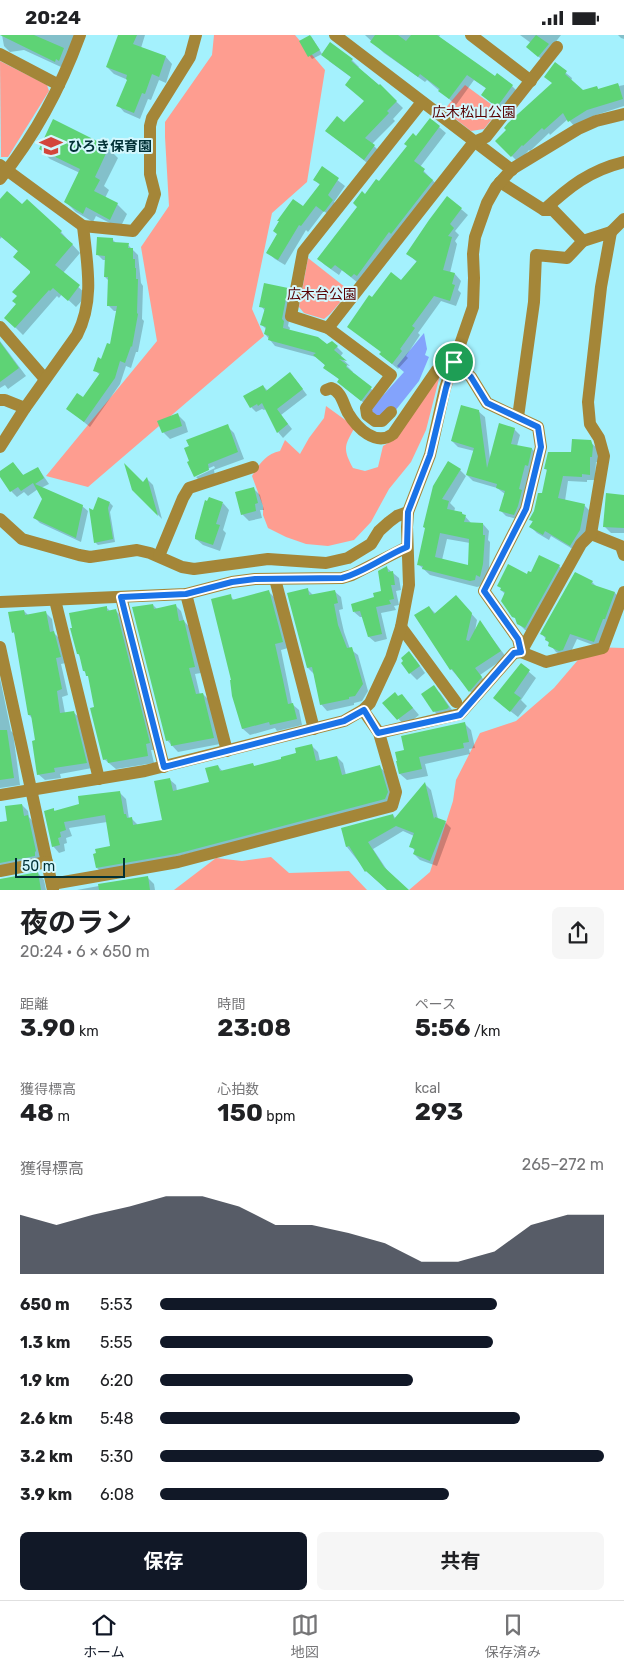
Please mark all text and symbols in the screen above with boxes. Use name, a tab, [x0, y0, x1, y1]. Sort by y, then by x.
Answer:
text: 20:24	[25, 6, 81, 29]
park label: 広木松山公園	[432, 104, 516, 121]
school or university icon: ひろき保育園	[38, 133, 64, 159]
place label: ひろき保育園	[68, 138, 152, 155]
park label: 広木台公園	[287, 286, 357, 303]
pin	[433, 341, 475, 383]
icon: arrive	[440, 348, 468, 376]
scale bar	[15, 855, 125, 878]
text: 50 m	[22, 858, 55, 875]
text: 夜のラン	[20, 906, 132, 939]
button: share	[552, 907, 604, 959]
text: 20:24 · 6 × 650 m	[20, 942, 150, 961]
text: 距離	[20, 996, 48, 1013]
text: 時間	[217, 996, 245, 1013]
text: ペース	[415, 996, 456, 1013]
text: 3.90	[20, 1013, 76, 1042]
text: 23:08	[217, 1013, 291, 1042]
text: 5:56	[415, 1013, 471, 1042]
text: km	[76, 1023, 99, 1040]
text: /km	[471, 1023, 500, 1040]
text: kcal	[415, 1080, 440, 1097]
text: 獲得標高	[20, 1081, 76, 1098]
text: 心拍数	[217, 1081, 259, 1098]
text: 293	[415, 1097, 463, 1126]
text: 48	[20, 1098, 54, 1127]
text: 150	[217, 1098, 263, 1127]
text: m	[54, 1108, 70, 1125]
text: bpm	[263, 1108, 295, 1125]
text: 265–272 m	[522, 1155, 604, 1174]
text: 獲得標高	[20, 1159, 84, 1178]
text: 650 m	[20, 1295, 70, 1314]
text: 5:53	[100, 1295, 133, 1314]
text: 1.3 km	[20, 1333, 70, 1352]
text: 5:55	[100, 1333, 133, 1352]
text: 1.9 km	[20, 1371, 70, 1390]
text: 6:20	[100, 1371, 133, 1390]
text: 2.6 km	[20, 1409, 73, 1428]
text: 5:48	[100, 1409, 134, 1428]
text: 3.2 km	[20, 1447, 73, 1466]
text: 5:30	[100, 1447, 133, 1466]
text: 3.9 km	[20, 1485, 72, 1504]
text: 6:08	[100, 1485, 134, 1504]
button: 保存	[20, 1532, 307, 1590]
button: 共有	[317, 1532, 604, 1590]
tab: ホーム	[83, 1611, 125, 1661]
tab: 地図	[291, 1611, 319, 1661]
tab: 保存済み	[485, 1611, 541, 1661]

